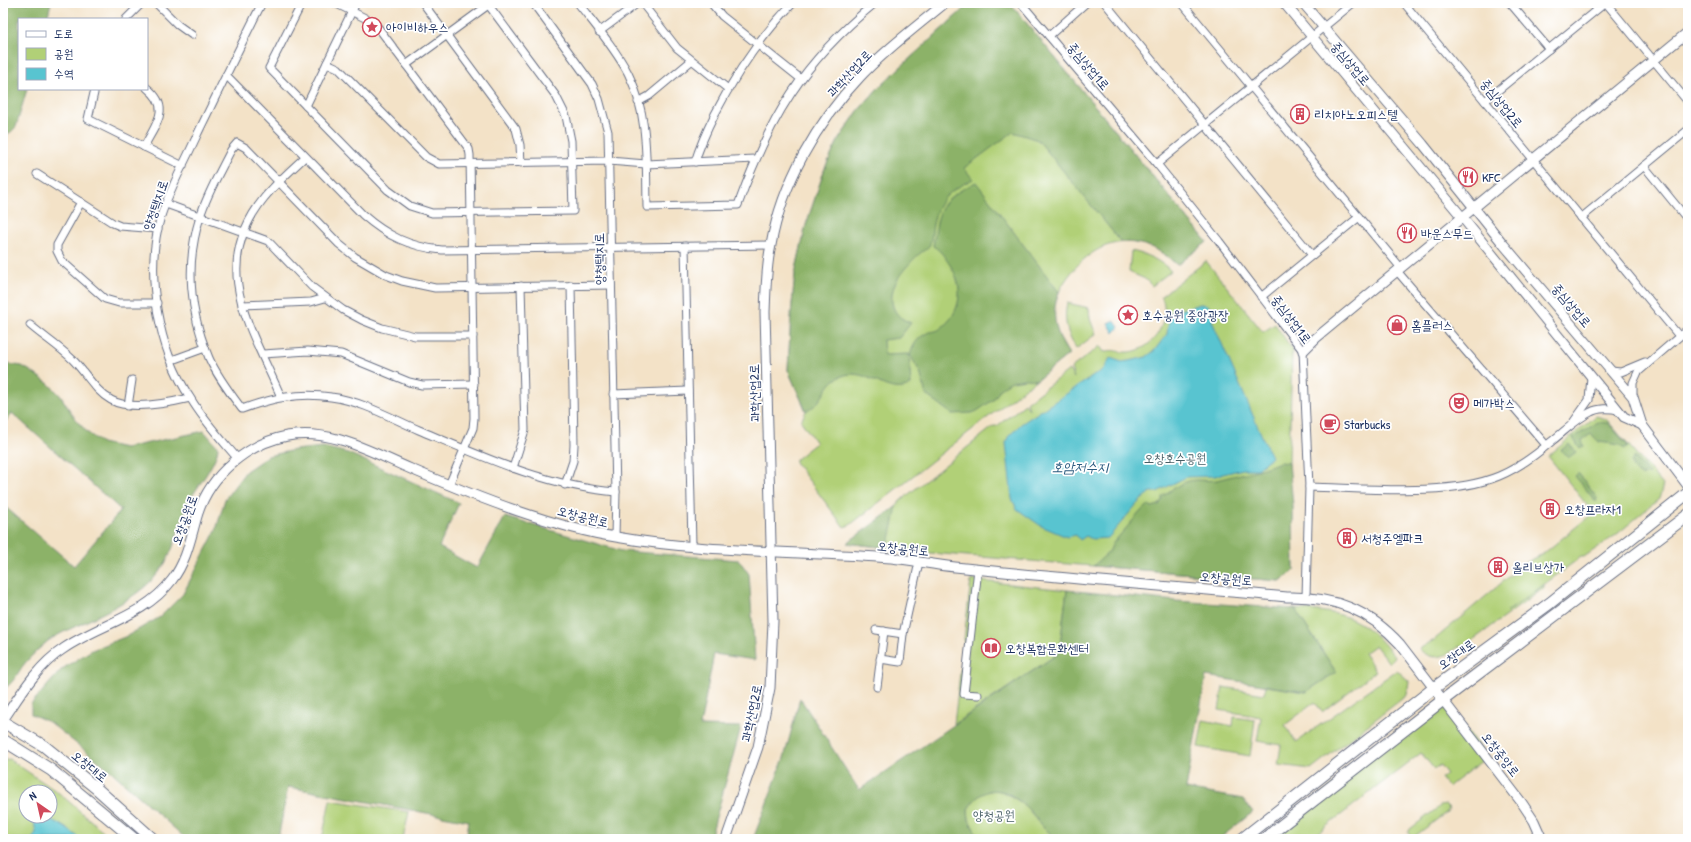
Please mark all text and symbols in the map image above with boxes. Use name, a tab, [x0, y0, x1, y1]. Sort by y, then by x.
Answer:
place icon: 아이비하우스	[361, 16, 383, 38]
legend	[18, 18, 148, 90]
place label: 아이비하우스	[386, 18, 449, 36]
text: 도로	[54, 25, 73, 42]
street label: 중심상업로	[1327, 37, 1375, 89]
street label: 중심상업1로	[1064, 38, 1114, 94]
text: 공원	[54, 45, 73, 62]
street label: 과학산업2로	[823, 46, 875, 100]
text: 수역	[54, 65, 74, 82]
street label: 중심상업2로	[1477, 75, 1527, 131]
building icon: 리치아노오피스텔	[1289, 103, 1311, 125]
place label: 리치아노오피스텔	[1314, 105, 1398, 123]
restaurant icon: KFC	[1457, 166, 1479, 188]
place label: KFC	[1482, 168, 1501, 186]
street label: 양청택지로	[138, 177, 172, 233]
restaurant icon: 바운스무드	[1396, 222, 1418, 244]
place label: 바운스무드	[1421, 224, 1473, 242]
street label: 양청택지로	[590, 233, 608, 285]
street label: 중심상업로	[1548, 279, 1596, 331]
street label: 중심상업1로	[1268, 291, 1316, 347]
place icon: 호수공원 중앙광장	[1117, 304, 1139, 326]
place label: 호수공원 중앙광장	[1142, 306, 1229, 324]
shop icon: 홈플러스	[1386, 314, 1408, 336]
place label: 홈플러스	[1411, 316, 1453, 334]
street label: 과학산업2로	[744, 364, 764, 422]
theatre icon: 메가박스	[1448, 392, 1470, 414]
place label: 메가박스	[1473, 394, 1515, 412]
cafe icon: Starbucks	[1319, 413, 1341, 435]
place label: Starbucks	[1344, 415, 1391, 433]
park label: 오창호수공원	[1144, 449, 1206, 467]
water label: 호암저수지	[1052, 457, 1110, 476]
street label: 오창공원로	[167, 492, 201, 548]
building icon: 오창프라자1	[1539, 498, 1561, 520]
place label: 오창프라자1	[1564, 500, 1621, 518]
street label: 오창공원로	[555, 501, 611, 531]
building icon: 서청주엘파크	[1336, 527, 1358, 549]
place label: 서청주엘파크	[1361, 529, 1424, 547]
street label: 오창공원로	[876, 536, 930, 560]
building icon: 올리브상가	[1487, 556, 1509, 578]
place label: 올리브상가	[1512, 558, 1565, 576]
street label: 오창공원로	[1199, 567, 1253, 589]
street label: 오창대로	[1434, 634, 1478, 674]
library icon: 오창복합문화센터	[980, 637, 1002, 659]
place label: 오창복합문화센터	[1005, 639, 1089, 657]
street label: 과학산업2로	[736, 683, 766, 743]
street label: 오창중앙로	[1478, 728, 1524, 780]
street label: 오창대로	[68, 746, 112, 786]
north arrow	[18, 784, 58, 824]
text: N	[26, 788, 39, 803]
park label: 양청공원	[973, 806, 1015, 824]

